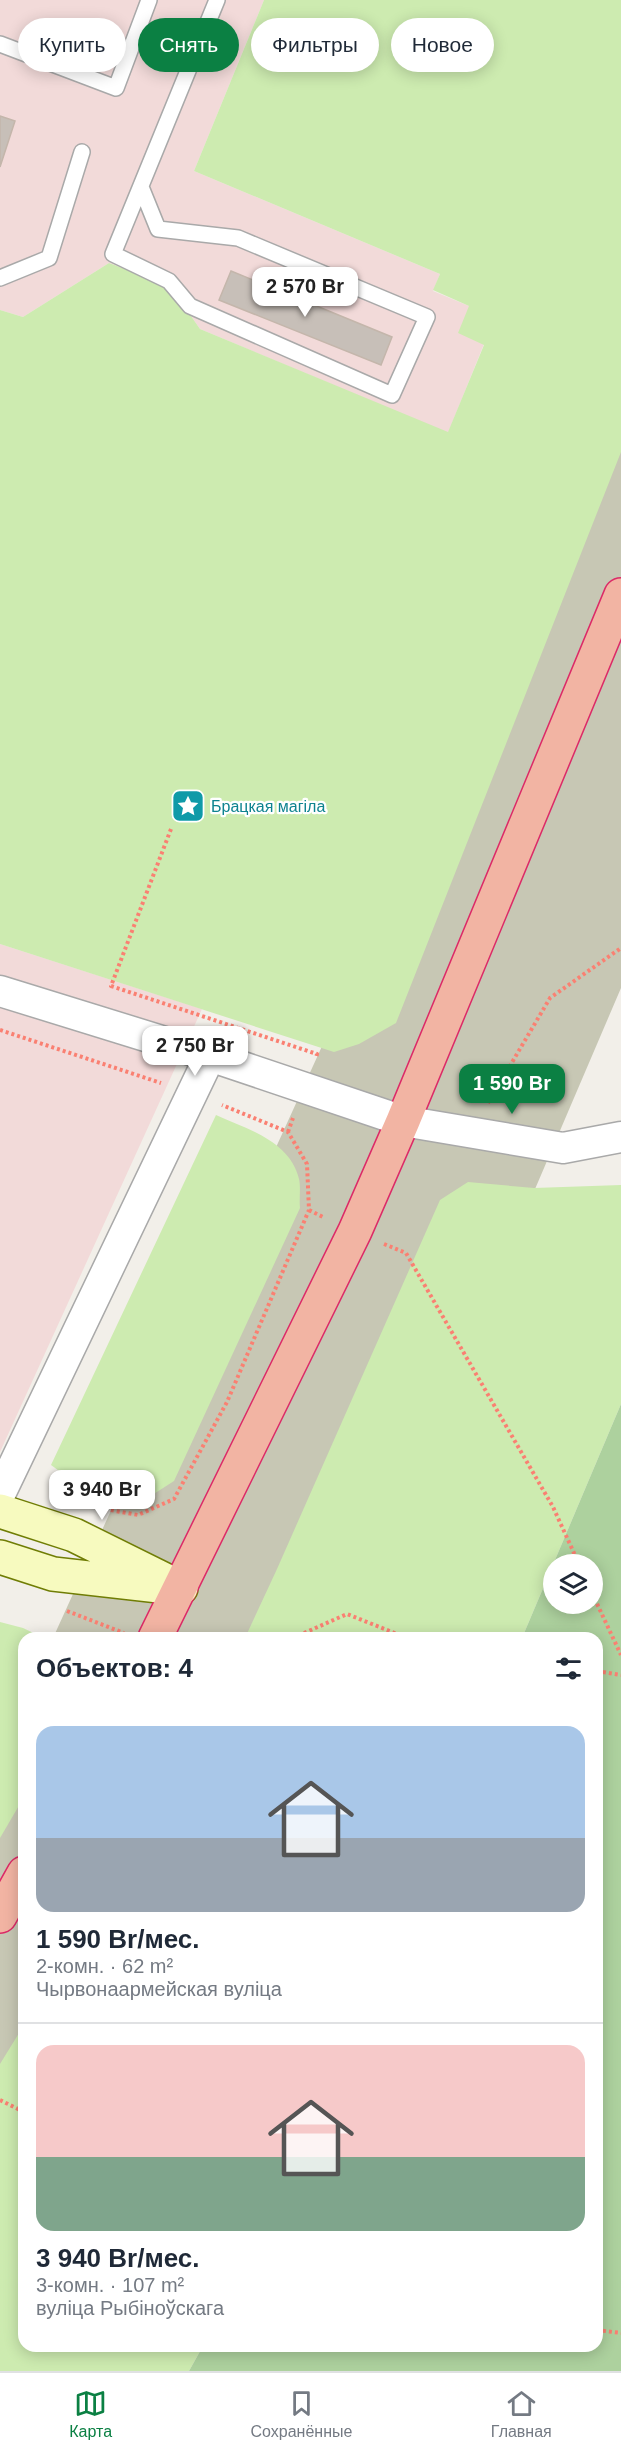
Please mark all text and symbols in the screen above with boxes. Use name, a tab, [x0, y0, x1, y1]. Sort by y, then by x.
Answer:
chip: Купить	[18, 18, 126, 72]
chip: Снять	[138, 18, 239, 72]
chip: Фильтры	[251, 18, 379, 72]
chip: Новое	[391, 18, 494, 72]
pin: 2 570 Br	[243, 267, 367, 318]
text: 2 570 Br	[266, 275, 344, 297]
place icon: Брацкая магіла	[170, 788, 206, 824]
place label: Брацкая магіла	[211, 798, 325, 815]
pin: 2 750 Br	[133, 1026, 257, 1077]
text: 2 750 Br	[156, 1034, 234, 1056]
pin: 1 590 Br	[450, 1064, 574, 1115]
text: 1 590 Br	[473, 1072, 551, 1094]
pin: 3 940 Br	[40, 1470, 164, 1521]
text: 3 940 Br	[63, 1478, 141, 1500]
map controls	[543, 1554, 603, 1614]
button: layers	[543, 1554, 603, 1614]
icon: filters	[552, 1652, 585, 1685]
text: Объектов: 4	[36, 1653, 193, 1683]
icon: home	[257, 1765, 365, 1873]
text: 1 590 Br/мес.	[36, 1924, 199, 1954]
text: 2-комн. · 62 m²	[36, 1955, 173, 1977]
text: Чырвонаармейская вуліца	[36, 1978, 282, 2000]
icon: home	[257, 2084, 365, 2192]
text: 3 940 Br/мес.	[36, 2243, 199, 2273]
text: 3-комн. · 107 m²	[36, 2274, 184, 2296]
text: вуліца Рыбіноўскага	[36, 2297, 224, 2319]
tab: Карта	[69, 2387, 112, 2441]
tab: Сохранённые	[251, 2387, 352, 2441]
tab: Главная	[491, 2387, 552, 2441]

